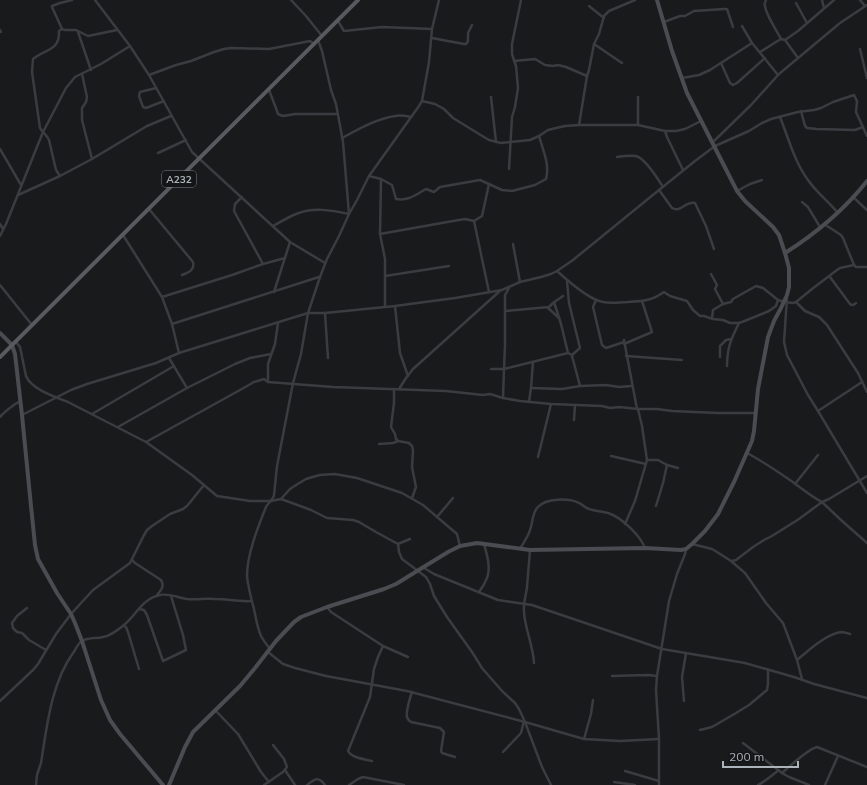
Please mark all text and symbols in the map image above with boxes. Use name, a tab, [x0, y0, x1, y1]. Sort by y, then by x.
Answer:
road number: A232	[162, 171, 196, 187]
scale bar	[723, 743, 798, 769]
text: 200 m	[729, 749, 764, 764]

